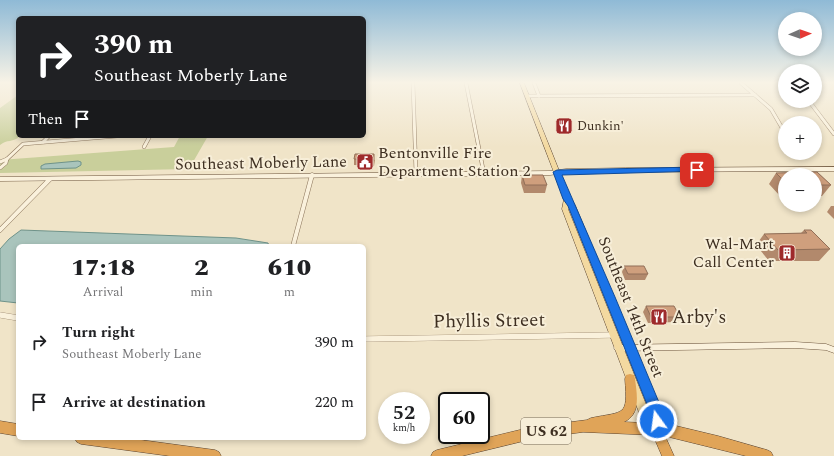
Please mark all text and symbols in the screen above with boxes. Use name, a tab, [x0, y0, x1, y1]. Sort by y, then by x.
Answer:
north arrow	[778, 12, 822, 56]
map controls	[778, 12, 822, 212]
text: 390 m	[94, 23, 173, 66]
icon: right	[28, 32, 80, 84]
text: Southeast Moberly Lane	[94, 62, 287, 89]
button: layers	[778, 64, 822, 108]
text: Then	[28, 108, 63, 131]
icon: arrive	[71, 108, 93, 130]
restaurant icon: Dunkin'	[554, 116, 574, 136]
place label: Dunkin'	[577, 116, 624, 136]
button: +	[778, 116, 822, 160]
place label: Bentonville Fire Department Station 2	[378, 141, 531, 183]
street label: Southeast Moberly Lane	[175, 150, 347, 176]
public building icon: Bentonville Fire Department Station 2	[355, 152, 375, 172]
pin	[680, 153, 714, 187]
icon: arrive	[686, 159, 708, 181]
button: −	[778, 168, 822, 212]
place label: Wal-Mart Call Center	[693, 232, 774, 274]
street label: Southeast 14th Street	[592, 233, 670, 382]
building icon: Wal-Mart Call Center	[777, 243, 797, 263]
text: 17:18	[71, 250, 135, 286]
text: 2	[194, 250, 209, 286]
text: 610	[268, 250, 311, 286]
text: Arrival	[83, 282, 123, 302]
text: min	[190, 282, 213, 302]
text: m	[284, 282, 295, 302]
place label: Arby's	[672, 303, 727, 332]
street label: Phyllis Street	[433, 306, 546, 336]
restaurant icon: Arby's	[649, 307, 669, 327]
text: Turn right	[62, 321, 135, 344]
icon: right	[28, 331, 50, 353]
text: 390 m	[315, 331, 354, 354]
text: Southeast Moberly Lane	[62, 344, 202, 364]
icon: arrive	[28, 391, 50, 413]
text: Arrive at destination	[62, 391, 206, 414]
text: 220 m	[315, 391, 354, 414]
speed limit sign: 60	[438, 392, 490, 444]
text: 52	[393, 398, 415, 428]
position arrow	[636, 400, 678, 442]
road number: US 62	[521, 418, 571, 444]
text: km/h	[393, 420, 415, 436]

